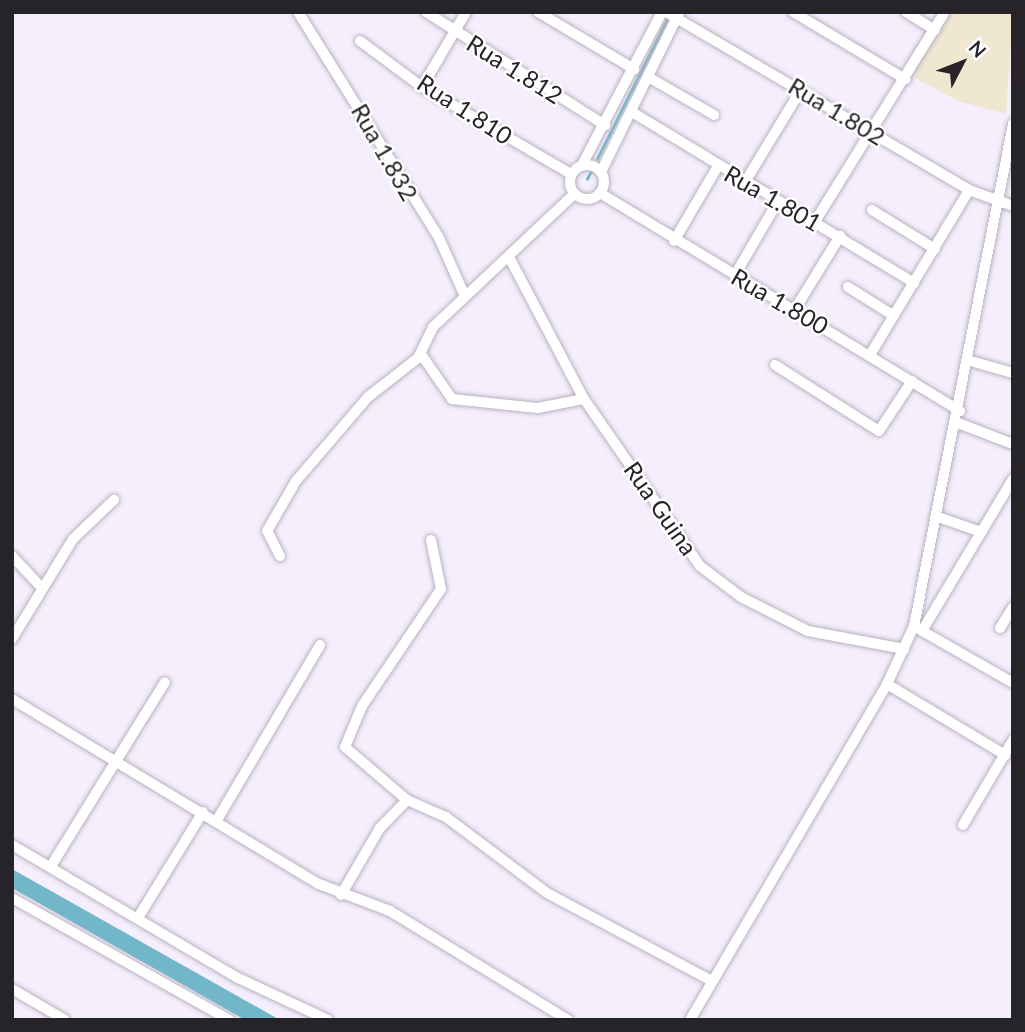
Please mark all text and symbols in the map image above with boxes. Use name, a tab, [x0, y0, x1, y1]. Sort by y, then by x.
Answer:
street label: Rua 1.812	[462, 28, 568, 110]
north arrow	[927, 28, 997, 98]
text: N	[965, 35, 991, 62]
street label: Rua 1.810	[412, 68, 518, 150]
street label: Rua 1.802	[784, 71, 890, 151]
street label: Rua 1.832	[346, 98, 424, 206]
street label: Rua 1.801	[719, 159, 827, 237]
street label: Rua 1.800	[726, 262, 834, 340]
street label: Rua Guina	[618, 456, 704, 560]

